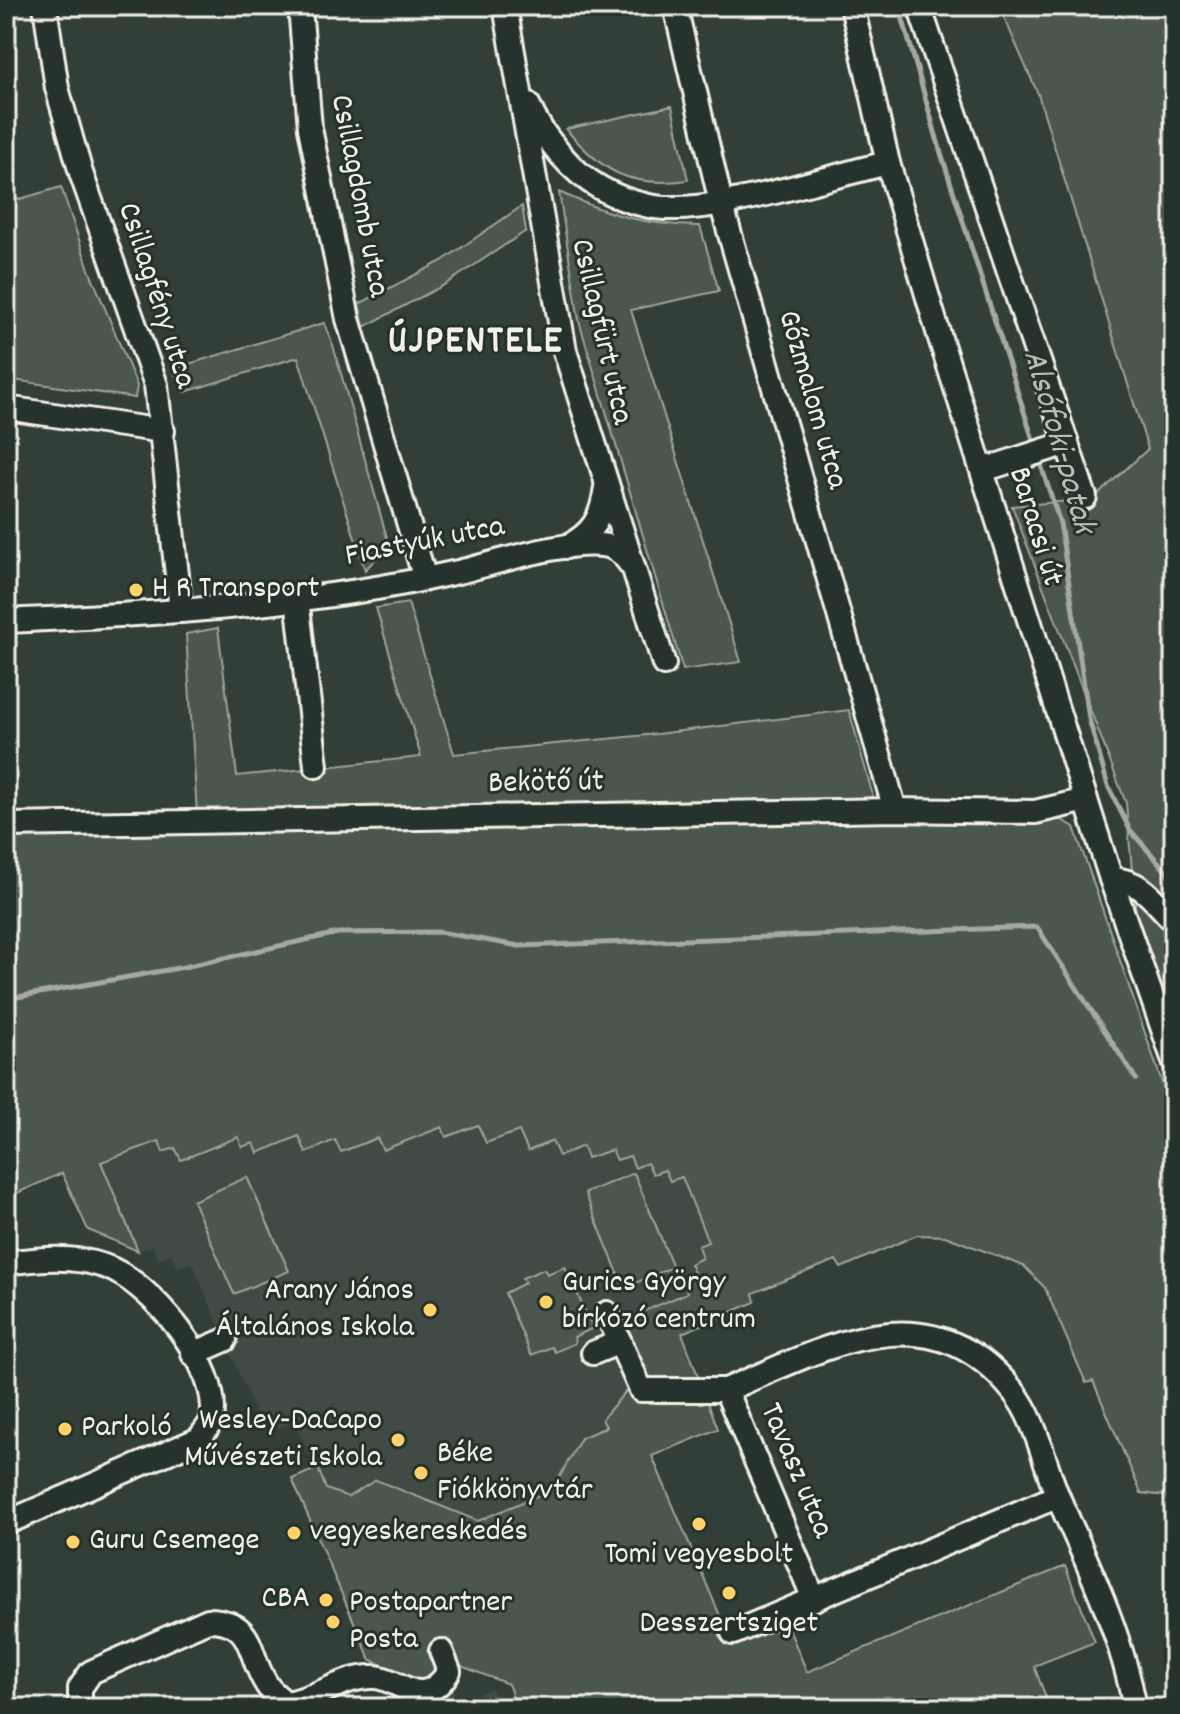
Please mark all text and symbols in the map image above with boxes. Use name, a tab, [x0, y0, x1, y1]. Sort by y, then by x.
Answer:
street label: Csillagdomb utca	[316, 91, 400, 302]
street label: Csillagfény utca	[103, 197, 207, 396]
street label: Csillagfürt utca	[556, 235, 644, 430]
street label: Gőzmalom utca	[764, 305, 859, 496]
district label: ÚJPENTELE	[388, 315, 564, 372]
water label: Alsófoki-patak	[1007, 344, 1107, 543]
street label: Baracsi út	[994, 462, 1074, 592]
street label: Fiastyúk utca	[342, 505, 509, 581]
place label: H R Transport	[152, 567, 319, 613]
marker: H R Transport	[127, 581, 145, 599]
street label: Bekötő út	[488, 760, 604, 808]
place label: Gurics György bírkózó centrum	[562, 1261, 756, 1344]
place label: Arany János Általános Iskola	[216, 1269, 415, 1352]
marker: Gurics György bírkózó centrum	[537, 1293, 555, 1311]
marker: Arany János Általános Iskola	[421, 1301, 439, 1319]
street label: Tavasz utca	[746, 1396, 844, 1547]
place label: Wesley-DaCapo Művészeti Iskola	[184, 1399, 383, 1482]
place label: Parkoló	[81, 1406, 172, 1452]
marker: Parkoló	[56, 1420, 74, 1438]
marker: Wesley-DaCapo Művészeti Iskola	[389, 1431, 407, 1449]
place label: Béke Fiókkönyvtár	[437, 1432, 593, 1515]
marker: Béke Fiókkönyvtár	[412, 1464, 430, 1482]
place label: vegyeskereskedés	[310, 1510, 528, 1556]
marker: Tomi vegyesbolt	[690, 1515, 708, 1533]
place label: Guru Csemege	[89, 1519, 259, 1565]
marker: vegyeskereskedés	[285, 1524, 303, 1542]
marker: Guru Csemege	[64, 1533, 82, 1551]
place label: Tomi vegyesbolt	[605, 1533, 794, 1579]
place label: CBA	[262, 1577, 310, 1623]
place label: Postapartner Posta	[349, 1581, 512, 1664]
marker: Desszertsziget	[720, 1584, 738, 1602]
marker: CBA	[317, 1591, 335, 1609]
place label: Desszertsziget	[640, 1602, 819, 1648]
marker: Postapartner Posta	[324, 1613, 342, 1631]

